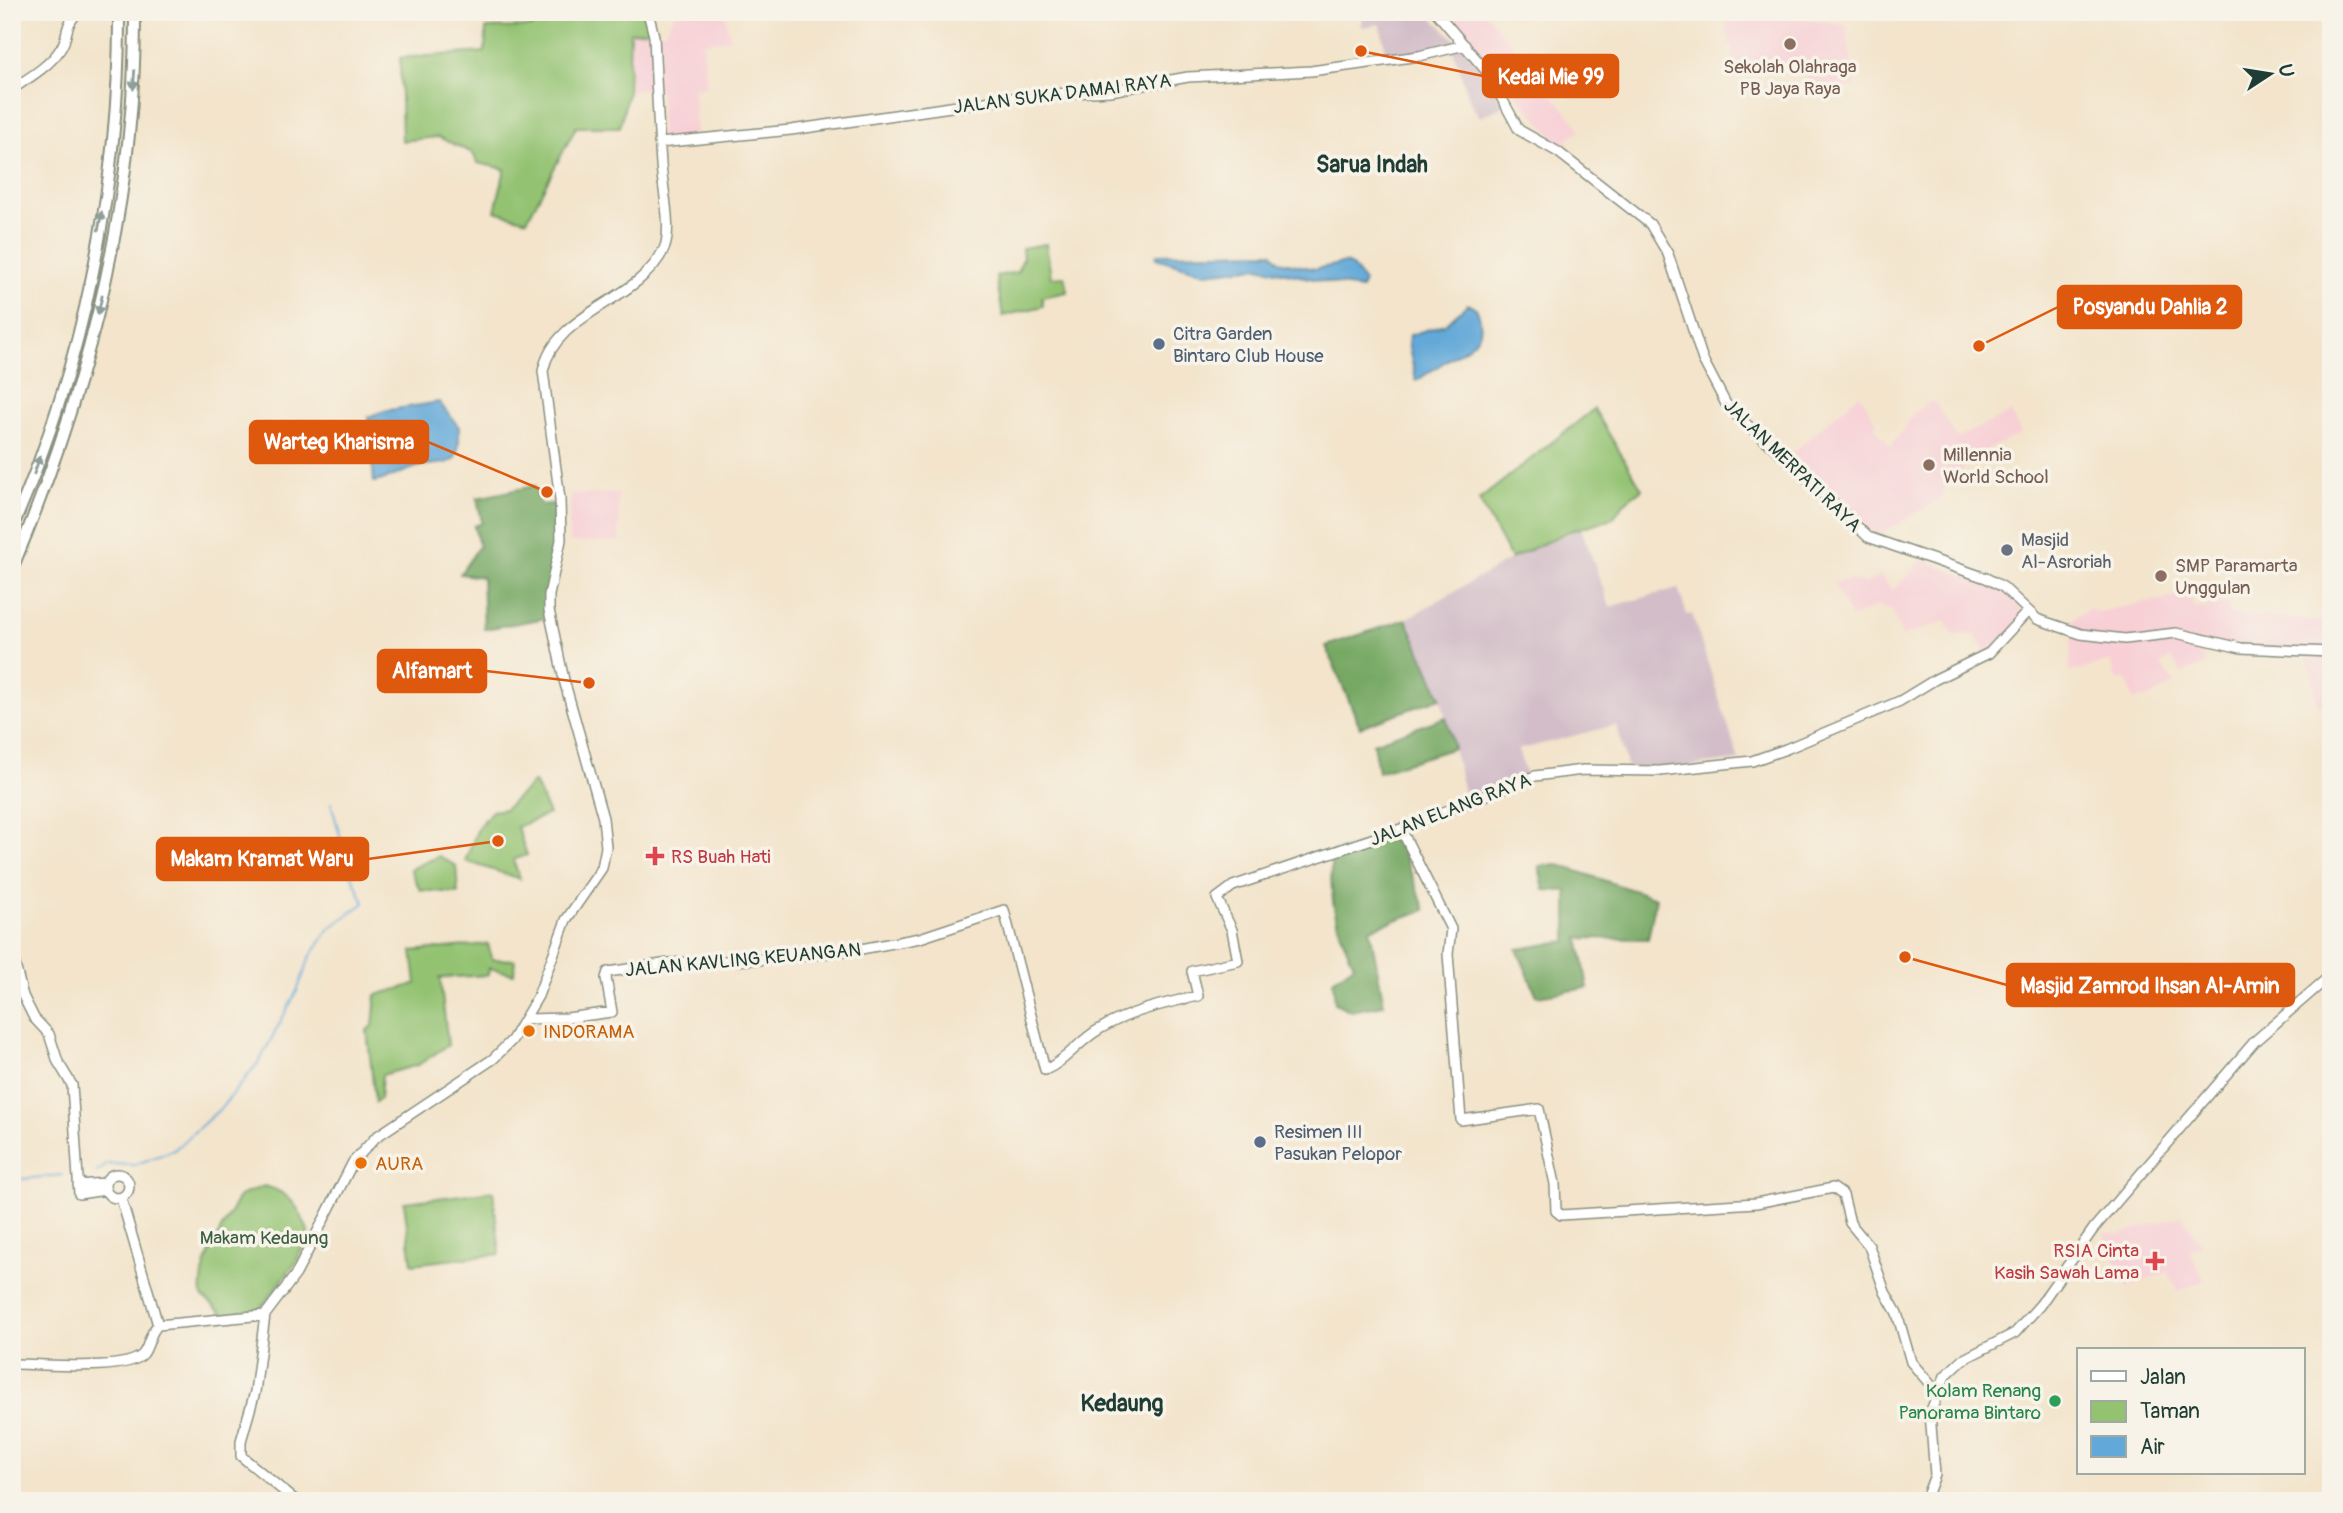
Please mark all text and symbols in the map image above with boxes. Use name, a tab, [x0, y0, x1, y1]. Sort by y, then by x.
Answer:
marker: Sekolah Olahraga PB Jaya Raya	[1782, 36, 1798, 52]
north arrow	[2234, 38, 2304, 108]
callout: Kedai Mie 99	[1483, 55, 1618, 97]
place label: Sekolah Olahraga PB Jaya Raya	[1723, 55, 1857, 101]
text: U	[2273, 62, 2299, 79]
text: Kedai Mie 99	[1498, 64, 1605, 91]
street label: JALAN SUKA DAMAI RAYA	[952, 69, 1172, 119]
one-way arrow	[128, 70, 139, 92]
district label: Sarua Indah	[1316, 150, 1428, 179]
one-way arrow	[95, 210, 106, 232]
callout: Posyandu Dahlia 2	[2058, 286, 2241, 328]
one-way arrow	[94, 294, 105, 316]
text: Posyandu Dahlia 2	[2072, 294, 2228, 321]
place label: Citra Garden Bintaro Club House	[1173, 322, 1324, 368]
marker: Citra Garden Bintaro Club House	[1151, 336, 1167, 352]
street label: JALAN MERPATI RAYA	[1719, 394, 1866, 538]
callout: Warteg Kharisma	[250, 421, 428, 463]
text: Warteg Kharisma	[264, 429, 414, 456]
place label: Millennia World School	[1943, 443, 2049, 489]
one-way arrow	[32, 454, 43, 475]
marker: Millennia World School	[1921, 457, 1937, 473]
place label: Masjid Al-Asroriah	[2021, 528, 2111, 574]
marker: Masjid Al-Asroriah	[1999, 542, 2015, 558]
place label: SMP Paramarta Unggulan	[2175, 554, 2298, 600]
marker: SMP Paramarta Unggulan	[2153, 568, 2169, 584]
callout: Alfamart	[378, 650, 486, 692]
text: Alfamart	[392, 658, 473, 685]
street label: JALAN ELANG RAYA	[1366, 768, 1534, 852]
callout: Makam Kramat Waru	[157, 838, 368, 880]
place label: RS Buah Hati	[671, 845, 771, 869]
text: Makam Kramat Waru	[170, 846, 354, 873]
marker: RS Buah Hati	[645, 846, 665, 866]
street label: JALAN KAVLING KEUANGAN	[624, 938, 862, 982]
callout: Masjid Zamrod Ihsan Al-Amin	[2007, 964, 2294, 1006]
text: Masjid Zamrod Ihsan Al-Amin	[2020, 973, 2280, 1000]
place label: INDORAMA	[543, 1020, 635, 1044]
marker: INDORAMA	[521, 1023, 537, 1039]
place label: Resimen III Pasukan Pelopor	[1274, 1120, 1402, 1166]
marker: Resimen III Pasukan Pelopor	[1252, 1134, 1268, 1150]
place label: AURA	[375, 1152, 423, 1176]
marker: AURA	[353, 1155, 369, 1171]
park label: Makam Kedaung	[200, 1226, 328, 1250]
place label: RSIA Cinta Kasih Sawah Lama	[1994, 1239, 2139, 1285]
marker: RSIA Cinta Kasih Sawah Lama	[2145, 1251, 2165, 1271]
legend	[2077, 1348, 2304, 1474]
text: Jalan	[2140, 1364, 2186, 1391]
place label: Kolam Renang Panorama Bintaro	[1899, 1379, 2041, 1425]
district label: Kedaung	[1081, 1389, 1164, 1418]
marker: Kolam Renang Panorama Bintaro	[2047, 1393, 2063, 1409]
text: Taman	[2140, 1398, 2200, 1425]
text: Air	[2140, 1434, 2165, 1461]

